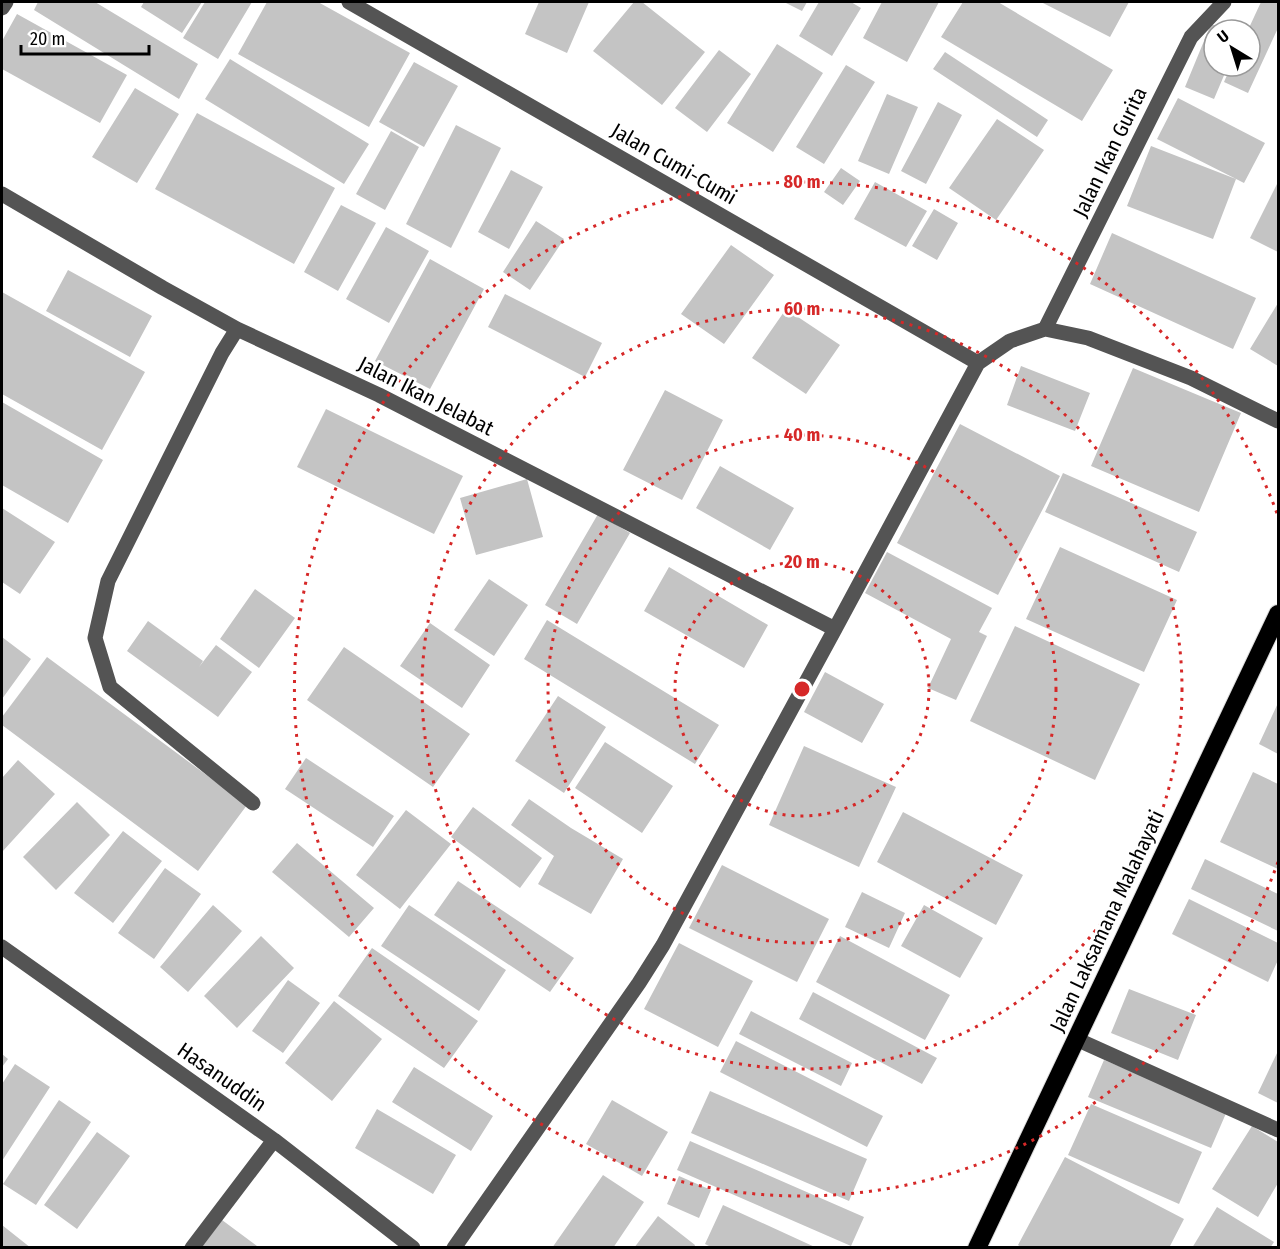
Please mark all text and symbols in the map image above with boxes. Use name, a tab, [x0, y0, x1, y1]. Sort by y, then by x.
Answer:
scale bar	[21, 18, 148, 56]
north arrow	[1202, 18, 1262, 78]
text: U	[1214, 26, 1233, 47]
text: 20 m	[30, 28, 65, 50]
street label: Jalan Ikan Gurita	[1067, 83, 1153, 221]
street label: Jalan Cumi-Cumi	[607, 118, 741, 210]
text: 80 m	[784, 171, 820, 193]
text: 60 m	[784, 298, 820, 320]
street label: Jalan Ikan Jelabat	[354, 351, 498, 441]
text: 40 m	[784, 424, 820, 446]
text: 20 m	[783, 551, 820, 573]
centre of rings	[792, 679, 812, 699]
street label: Jalan Laksamana Malahayati	[1044, 806, 1170, 1036]
street label: Hasanuddin	[172, 1037, 272, 1117]

